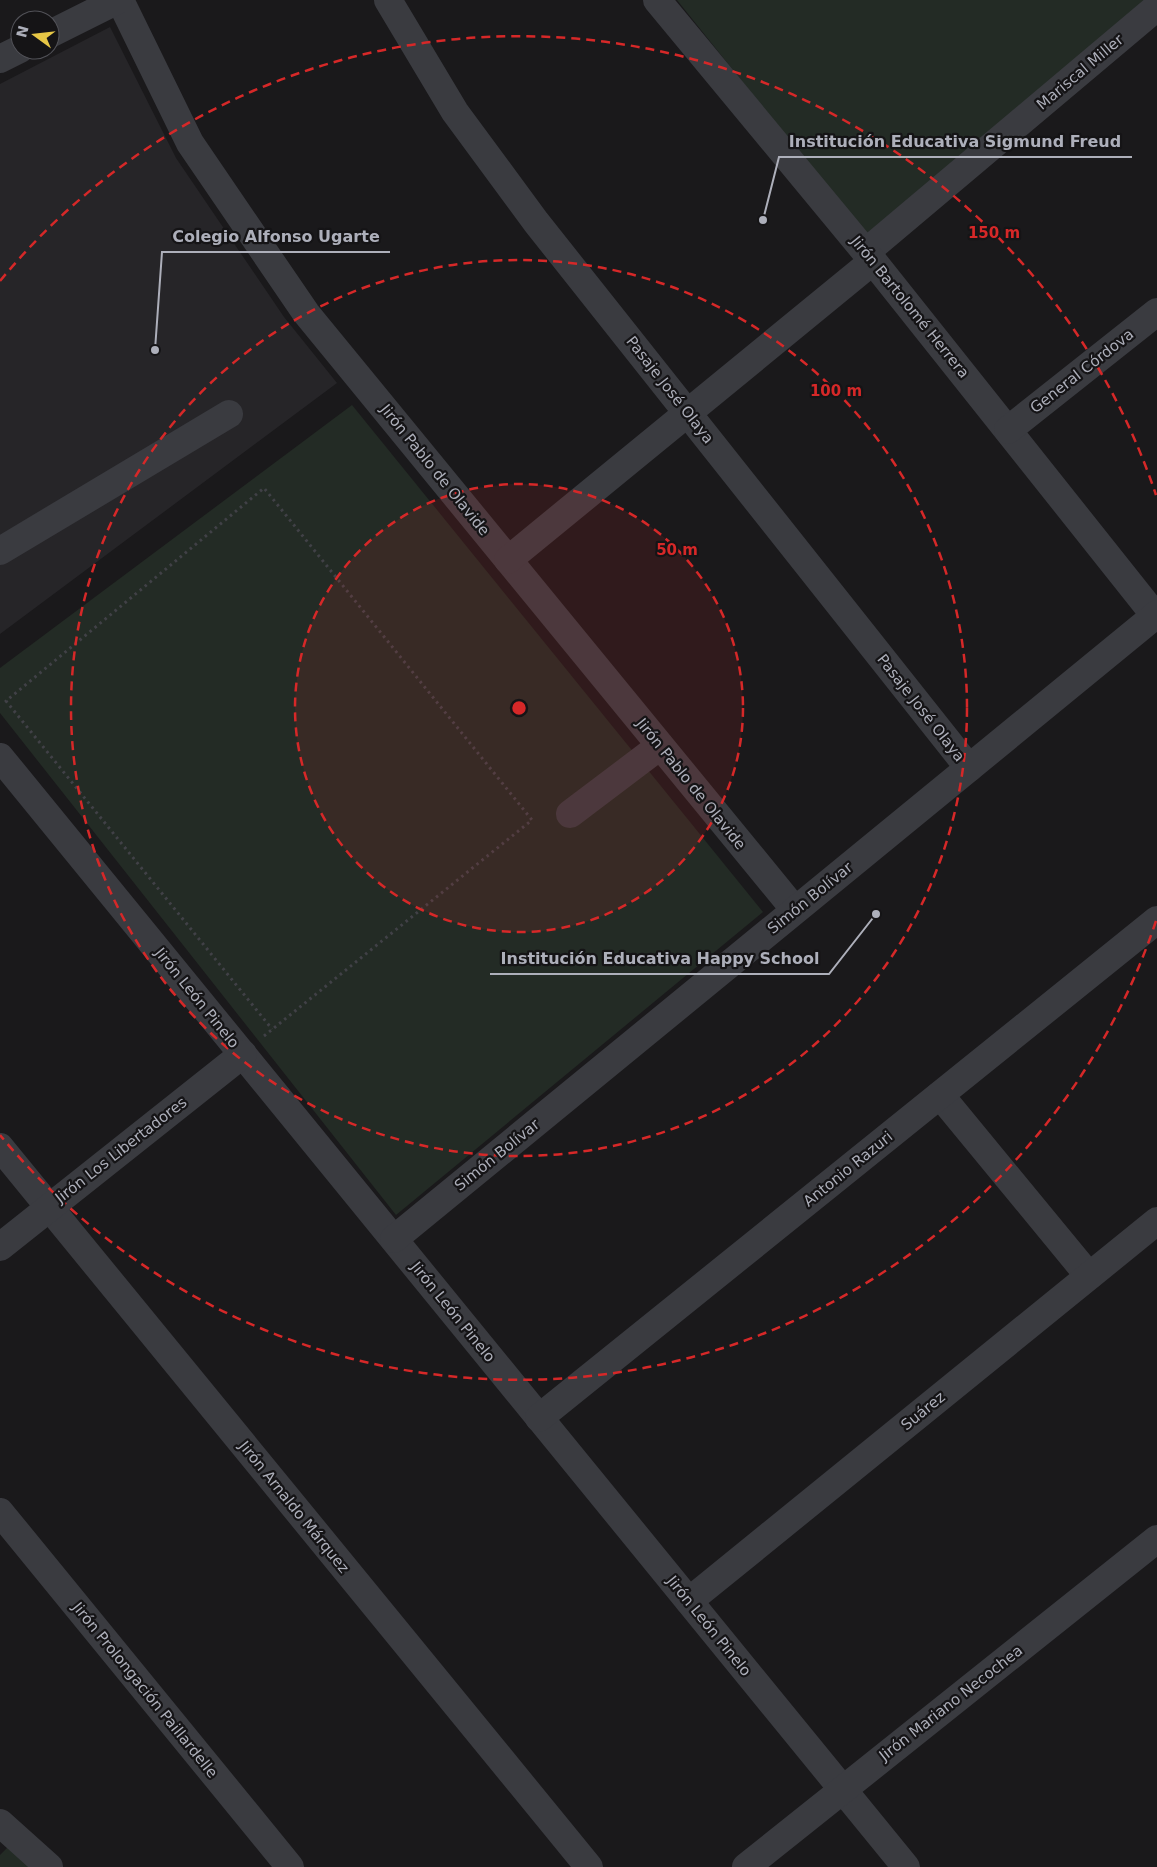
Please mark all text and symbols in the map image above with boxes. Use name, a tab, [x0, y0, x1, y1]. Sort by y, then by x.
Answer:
north arrow	[10, 10, 60, 60]
text: N	[13, 24, 32, 39]
street label: Mariscal Miller	[1033, 30, 1128, 113]
callout: Institución Educativa Sigmund Freud	[779, 126, 1132, 157]
text: Institución Educativa Sigmund Freud	[789, 132, 1121, 151]
callout: Colegio Alfonso Ugarte	[162, 221, 390, 252]
text: 150 m	[968, 224, 1020, 242]
text: Colegio Alfonso Ugarte	[172, 227, 380, 246]
street label: Jirón Bartolomé Herrera	[847, 232, 973, 382]
street label: General Córdova	[1027, 325, 1137, 417]
street label: Pasaje José Olaya	[622, 333, 718, 447]
text: 100 m	[810, 382, 862, 400]
street label: Jirón Pablo de Olavide	[376, 400, 493, 539]
text: 50 m	[656, 541, 698, 559]
street label: Pasaje José Olaya	[873, 651, 969, 765]
centre of rings	[510, 699, 528, 717]
street label: Jirón Pablo de Olavide	[632, 714, 749, 853]
street label: Simón Bolívar	[764, 858, 857, 938]
callout: Institución Educativa Happy School	[490, 943, 829, 974]
street label: Jirón León Pinelo	[150, 944, 243, 1052]
text: Institución Educativa Happy School	[501, 949, 819, 968]
street label: Jirón Los Libertadores	[51, 1093, 190, 1208]
street label: Simón Bolívar	[451, 1115, 544, 1195]
street label: Antonio Razuri	[800, 1128, 896, 1210]
street label: Jirón León Pinelo	[406, 1258, 499, 1366]
street label: Suárez	[897, 1388, 949, 1434]
street label: Jirón Arnaldo Márquez	[235, 1437, 353, 1577]
street label: Jirón León Pinelo	[662, 1572, 755, 1680]
street label: Jirón Prolongación Paillardelle	[68, 1598, 221, 1781]
street label: Jirón Mariano Necochea	[875, 1641, 1026, 1765]

